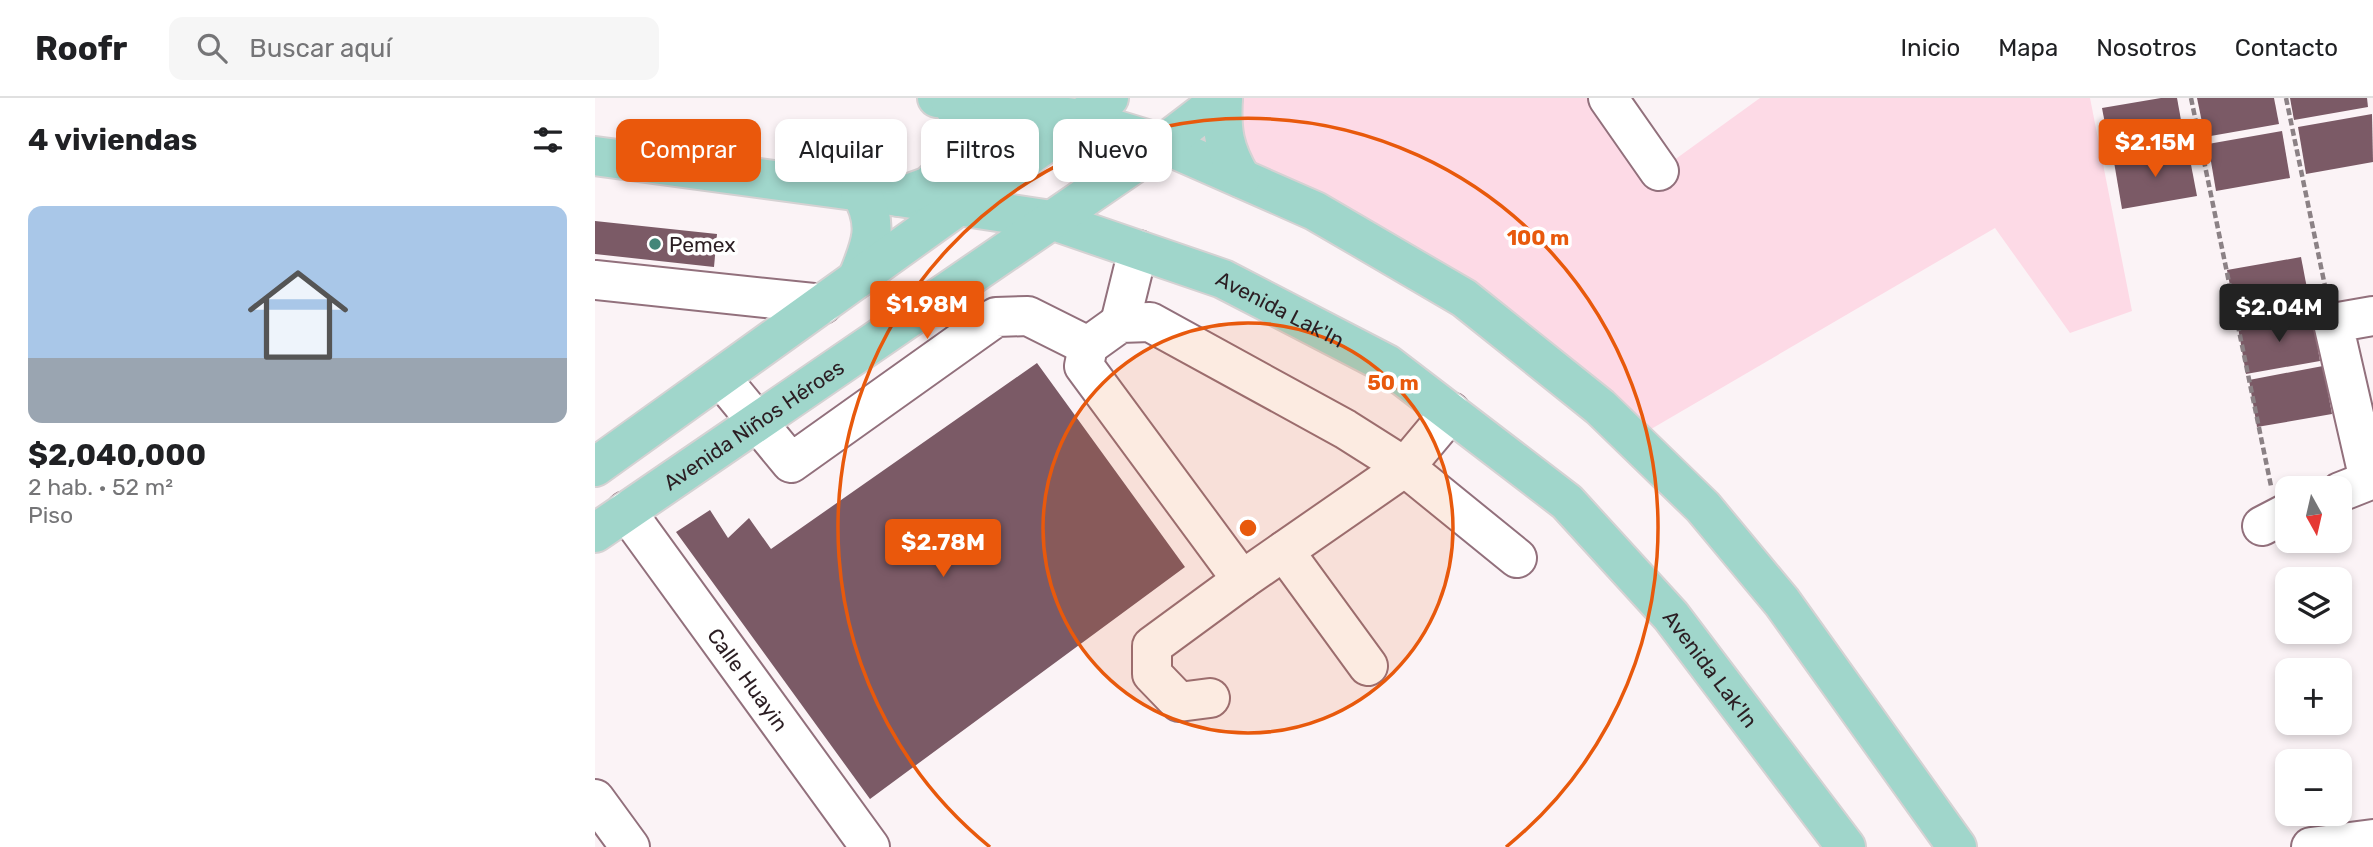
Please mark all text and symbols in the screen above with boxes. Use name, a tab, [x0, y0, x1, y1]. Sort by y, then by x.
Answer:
search box	[169, 17, 659, 80]
text: Roofr	[35, 29, 127, 68]
icon: search	[193, 29, 231, 67]
text: Buscar aquí	[249, 33, 392, 64]
text: Inicio	[1901, 34, 1960, 62]
text: Mapa	[1998, 34, 2058, 62]
text: Nosotros	[2096, 34, 2197, 62]
text: Contacto	[2235, 34, 2338, 62]
chip: Comprar	[616, 119, 761, 182]
chip: Alquilar	[775, 119, 907, 182]
chip: Filtros	[921, 119, 1039, 182]
chip: Nuevo	[1053, 119, 1172, 182]
pin: $2.15M	[2098, 120, 2212, 179]
icon: filters	[529, 121, 567, 159]
text: 4 viviendas	[28, 122, 197, 158]
text: $2.15M	[2115, 128, 2195, 156]
text: 100 m	[1507, 225, 1569, 250]
place label: Pemex	[669, 232, 736, 257]
marker: Pemex	[647, 236, 663, 252]
icon: home	[235, 252, 361, 378]
street label: Avenida Lak'In	[1212, 265, 1349, 352]
pin: $1.98M	[870, 282, 984, 341]
pin: $2.04M	[2222, 285, 2336, 344]
text: $1.98M	[886, 290, 968, 318]
text: $2.04M	[2235, 293, 2323, 321]
street label: Avenida Niños Héroes	[658, 354, 848, 495]
text: 50 m	[1367, 370, 1419, 395]
text: $2,040,000	[28, 437, 206, 473]
text: 2 hab. · 52 m²	[28, 473, 173, 501]
north arrow	[2275, 476, 2352, 553]
map controls	[2275, 476, 2352, 826]
text: Piso	[28, 501, 73, 529]
centre of rings	[1236, 516, 1260, 540]
pin: $2.78M	[886, 519, 1000, 579]
text: $2.78M	[901, 528, 985, 556]
button: layers	[2275, 567, 2352, 644]
street label: Avenida Lak'In	[1658, 605, 1763, 732]
street label: Calle Huayin	[703, 623, 794, 736]
button: +	[2275, 658, 2352, 735]
button: −	[2275, 749, 2352, 826]

